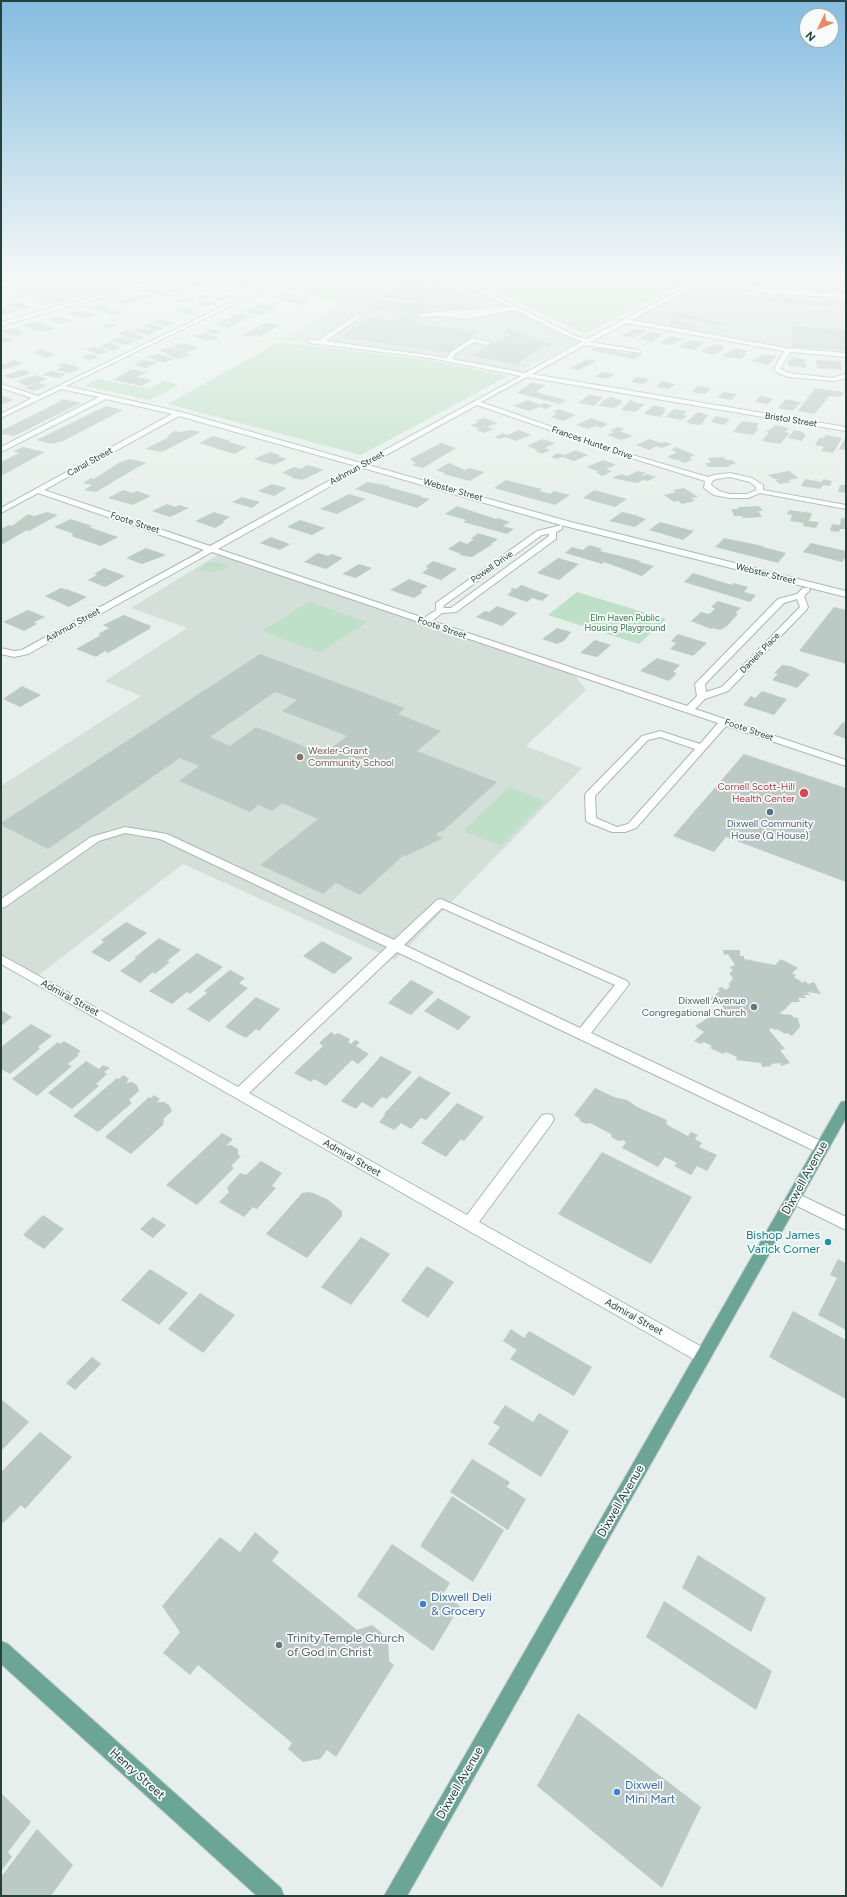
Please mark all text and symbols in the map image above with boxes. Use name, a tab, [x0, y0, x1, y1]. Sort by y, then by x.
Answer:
north arrow	[799, 8, 839, 48]
text: N	[803, 28, 818, 44]
street label: Bristol Street	[764, 411, 818, 429]
street label: Frances Hunter Drive	[550, 424, 634, 462]
street label: Canal Street	[65, 445, 115, 479]
street label: Ashmun Street	[328, 449, 386, 487]
street label: Webster Street	[422, 476, 484, 504]
street label: Foote Street	[109, 510, 161, 536]
street label: Powell Drive	[469, 549, 515, 585]
street label: Webster Street	[735, 561, 797, 587]
street label: Ashmun Street	[44, 606, 102, 644]
park label: Elm Haven Public Housing Playground	[584, 613, 666, 634]
street label: Foote Street	[416, 615, 468, 641]
street label: Daniels Place	[738, 630, 782, 676]
street label: Foote Street	[723, 717, 775, 743]
place label: Wexler-Grant Community School	[308, 745, 394, 768]
marker: Wexler-Grant Community School	[295, 752, 305, 762]
place label: Cornell Scott-Hill Health Center	[717, 781, 795, 804]
marker: Cornell Scott-Hill Health Center	[798, 787, 810, 799]
marker: Dixwell Community House (Q House)	[765, 807, 775, 817]
place label: Dixwell Community House (Q House)	[727, 818, 813, 842]
street label: Admiral Street	[39, 977, 101, 1019]
place label: Dixwell Avenue Congregational Church	[642, 995, 746, 1018]
marker: Dixwell Avenue Congregational Church	[749, 1002, 759, 1012]
street label: Admiral Street	[321, 1137, 383, 1179]
street label: Dixwell Avenue	[779, 1139, 831, 1217]
place label: Bishop James Varick Corner	[746, 1228, 820, 1256]
marker: Bishop James Varick Corner	[823, 1237, 833, 1247]
street label: Admiral Street	[603, 1296, 665, 1338]
street label: Dixwell Avenue	[594, 1462, 648, 1540]
place label: Dixwell Deli & Grocery	[431, 1590, 492, 1618]
marker: Dixwell Deli & Grocery	[418, 1599, 428, 1609]
place label: Trinity Temple Church of God in Christ	[287, 1631, 404, 1659]
marker: Trinity Temple Church of God in Christ	[274, 1640, 284, 1650]
street label: Dixwell Avenue	[433, 1744, 487, 1822]
street label: Henry Street	[106, 1746, 168, 1802]
place label: Dixwell Mini Mart	[625, 1778, 675, 1806]
marker: Dixwell Mini Mart	[612, 1787, 622, 1797]

